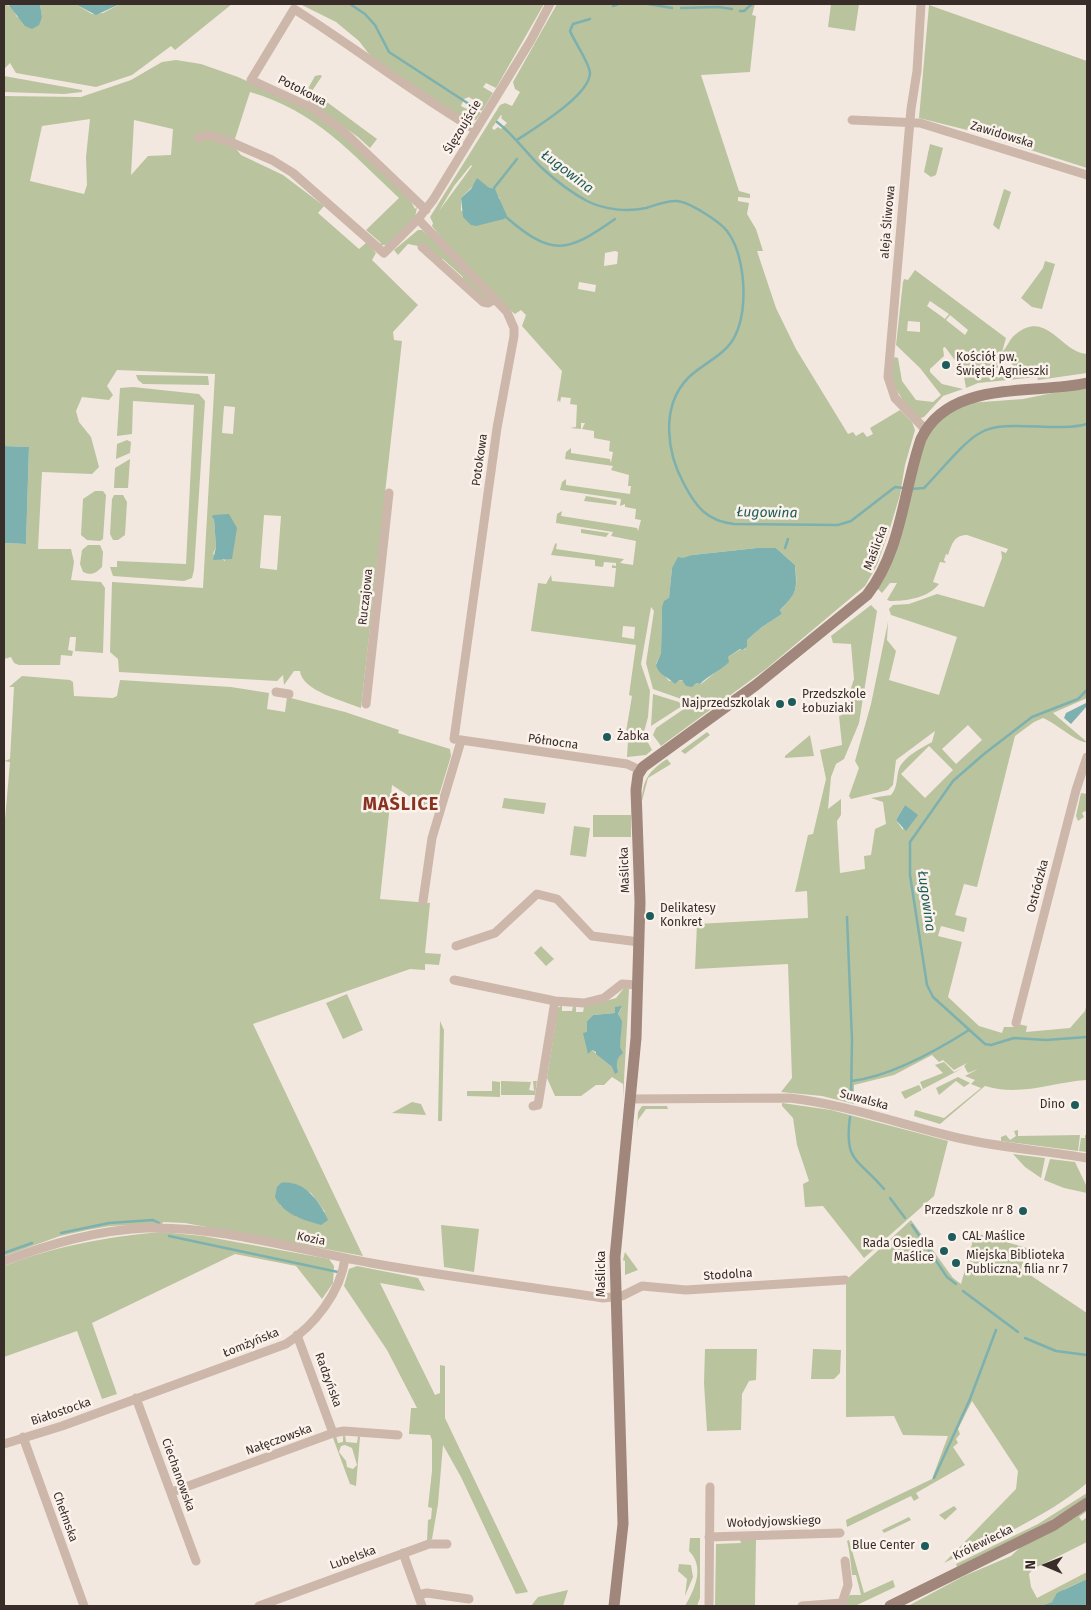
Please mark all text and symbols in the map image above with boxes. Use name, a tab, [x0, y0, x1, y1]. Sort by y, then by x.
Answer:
street label: Potokowa	[275, 73, 329, 109]
street label: Ślęzoujście	[441, 97, 485, 157]
street label: Zawidowska	[969, 119, 1035, 151]
water label: Ługowina	[538, 147, 596, 197]
street label: aleja Śliwowa	[878, 185, 898, 259]
place label: Kościół pw. Świętej Agnieszki	[956, 351, 1049, 379]
marker: Kościół pw. Świętej Agnieszki	[940, 359, 952, 371]
street label: Potokowa	[469, 433, 491, 487]
water label: Ługowina	[736, 504, 798, 522]
street label: Maślicka	[861, 524, 891, 572]
street label: Ruczajowa	[356, 568, 376, 626]
place label: Przedszkole Łobuziaki	[802, 688, 866, 716]
marker: Przedszkole Łobuziaki	[786, 696, 798, 708]
place label: Najprzedszkolak	[682, 697, 770, 711]
marker: Najprzedszkolak	[774, 698, 786, 710]
place label: Żabka	[617, 730, 649, 744]
street label: Północna	[527, 731, 579, 753]
marker: Żabka	[601, 731, 613, 743]
district label: MAŚLICE	[362, 794, 440, 816]
street label: Maślicka	[617, 847, 633, 893]
street label: Ostródzka	[1024, 858, 1052, 914]
water label: Ługowina	[913, 870, 939, 932]
place label: Delikatesy Konkret	[660, 902, 716, 930]
marker: Delikatesy Konkret	[644, 910, 656, 922]
street label: Suwalska	[838, 1087, 890, 1113]
place label: Dino	[1040, 1098, 1065, 1112]
marker: Dino	[1069, 1099, 1081, 1111]
place label: Przedszkole nr 8	[924, 1204, 1013, 1218]
marker: Przedszkole nr 8	[1017, 1205, 1029, 1217]
street label: Kozia	[295, 1229, 327, 1249]
place label: CAL Maślice	[962, 1230, 1025, 1244]
marker: CAL Maślice	[946, 1231, 958, 1243]
place label: Rada Osiedla Maślice	[862, 1237, 934, 1265]
marker: Rada Osiedla Maślice	[938, 1245, 950, 1257]
place label: Miejska Biblioteka Publiczna, filia nr 7	[966, 1249, 1068, 1277]
street label: Maślicka	[595, 1251, 609, 1297]
marker: Miejska Biblioteka Publiczna, filia nr 7	[950, 1257, 962, 1269]
street label: Stodolna	[703, 1266, 753, 1284]
street label: Łomżyńska	[221, 1325, 281, 1361]
street label: Radzyńska	[311, 1351, 345, 1409]
street label: Białostocka	[29, 1395, 93, 1429]
street label: Nałęczowska	[244, 1421, 314, 1459]
street label: Ciechanowska	[158, 1437, 198, 1513]
street label: Chełmska	[49, 1490, 81, 1544]
street label: Wołodyjowskiego	[727, 1513, 821, 1531]
street label: Królewiecka	[951, 1522, 1015, 1564]
place label: Blue Center	[852, 1539, 915, 1553]
marker: Blue Center	[919, 1540, 931, 1552]
north arrow	[1021, 1540, 1071, 1590]
street label: Lubelska	[328, 1543, 378, 1573]
text: N	[1022, 1560, 1039, 1570]

